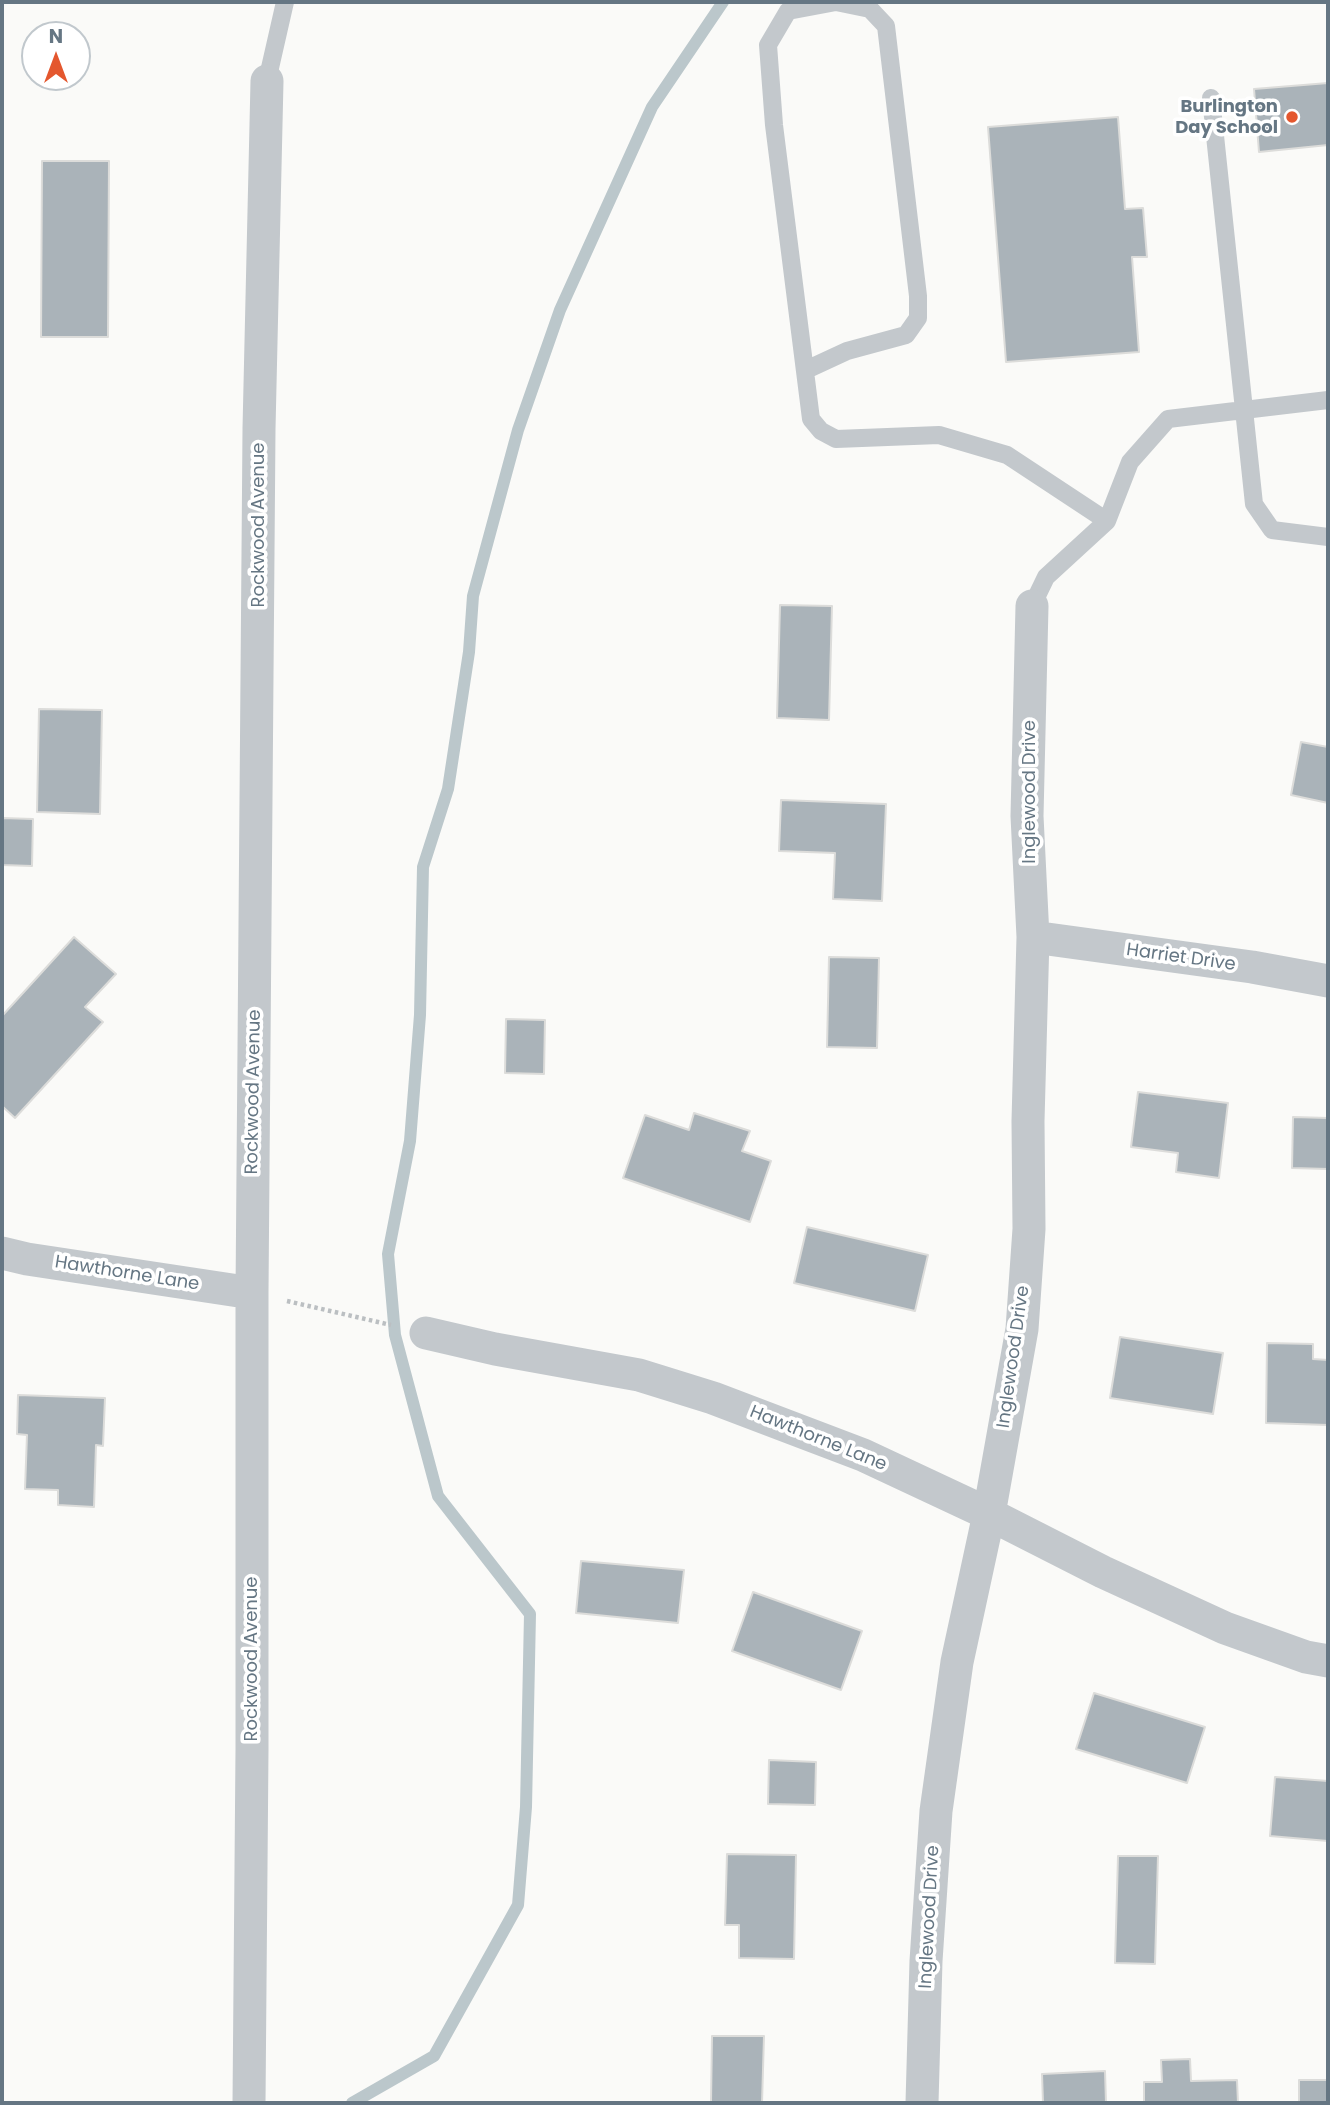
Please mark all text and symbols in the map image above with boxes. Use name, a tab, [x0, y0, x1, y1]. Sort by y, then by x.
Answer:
north arrow	[21, 21, 91, 91]
text: N	[49, 23, 63, 50]
place label: Burlington Day School	[1175, 96, 1278, 138]
marker: Burlington Day School	[1284, 109, 1300, 125]
street label: Rockwood Avenue	[248, 442, 270, 608]
street label: Inglewood Drive	[1019, 720, 1041, 864]
street label: Harriet Drive	[1125, 940, 1237, 976]
street label: Rockwood Avenue	[242, 1009, 266, 1175]
street label: Hawthorne Lane	[53, 1252, 201, 1296]
street label: Inglewood Drive	[993, 1284, 1035, 1430]
street label: Hawthorne Lane	[746, 1402, 890, 1476]
street label: Rockwood Avenue	[241, 1576, 263, 1742]
street label: Inglewood Drive	[915, 1845, 945, 1989]

